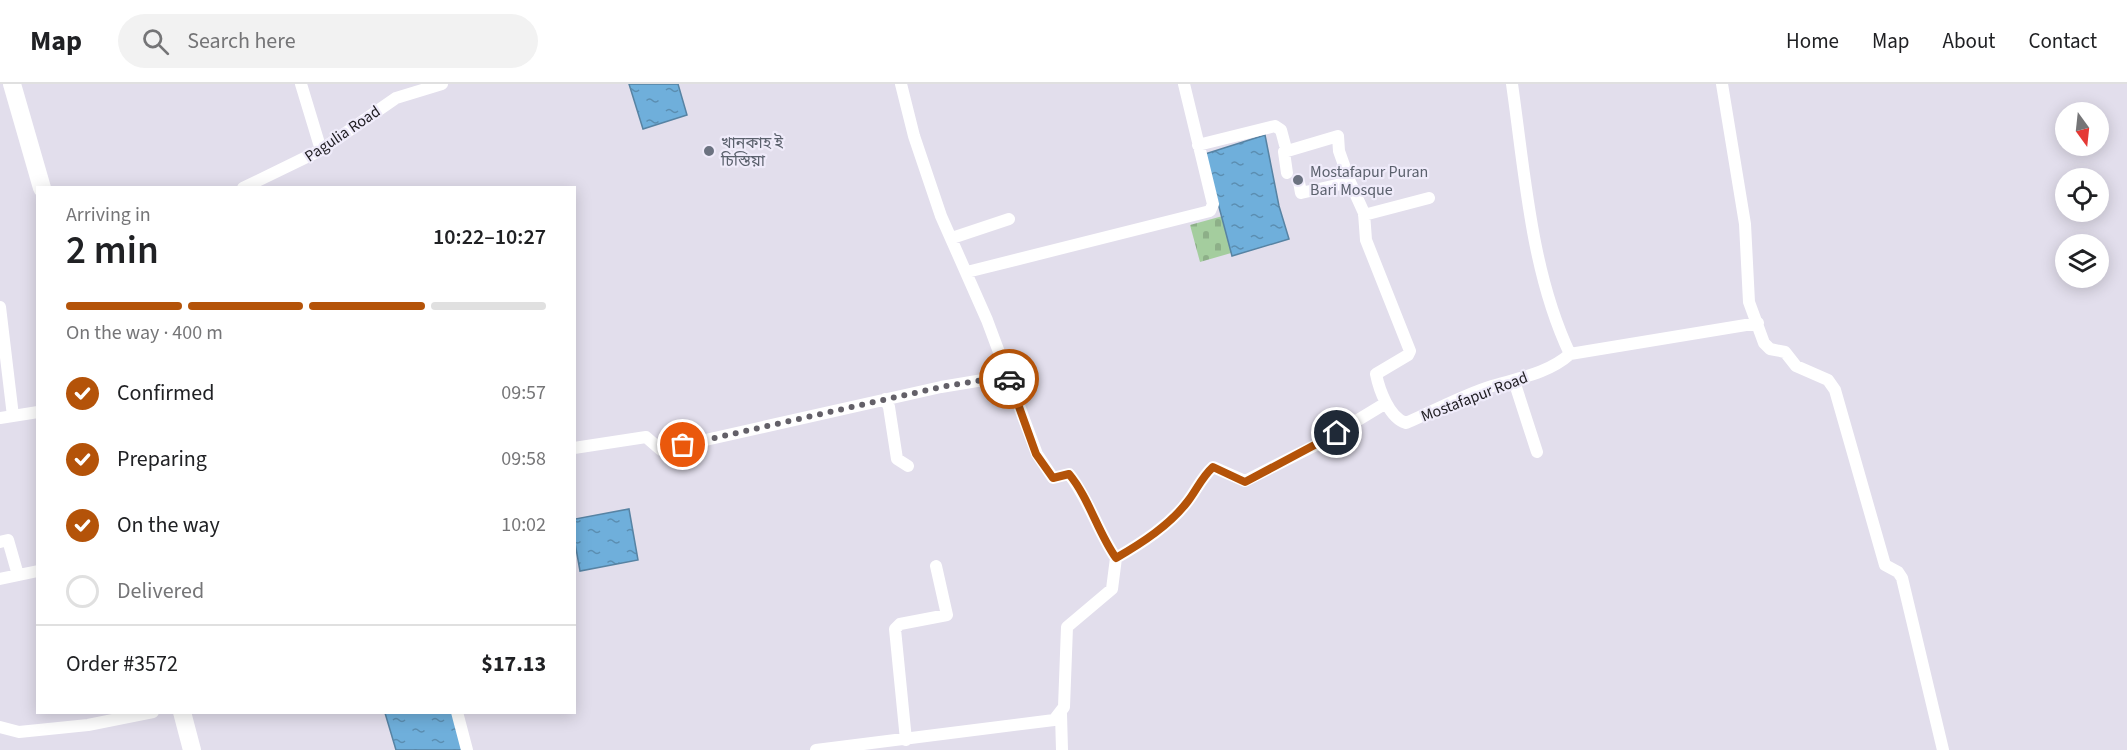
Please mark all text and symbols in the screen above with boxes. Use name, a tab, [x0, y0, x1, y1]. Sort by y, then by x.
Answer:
search box	[118, 14, 538, 68]
text: Map	[30, 21, 82, 61]
icon: search	[139, 25, 172, 58]
text: Search here	[187, 25, 296, 57]
text: Home	[1786, 26, 1839, 56]
text: Map	[1872, 26, 1910, 56]
text: About	[1943, 26, 1995, 56]
text: Contact	[2028, 26, 2097, 56]
street label: Pagulia Road	[300, 100, 385, 167]
north arrow	[2055, 102, 2109, 156]
map controls	[2055, 102, 2109, 288]
place label: খানকাহ ই চিস্তিয়া	[720, 132, 783, 172]
marker: খানকাহ ই চিস্তিয়া	[702, 144, 716, 158]
place label: Mostafapur Puran Bari Mosque	[1310, 161, 1428, 201]
button: locate	[2055, 168, 2109, 222]
marker: Mostafapur Puran Bari Mosque	[1291, 173, 1305, 187]
text: Arriving in	[66, 201, 151, 229]
text: 10:22–10:27	[433, 221, 546, 253]
text: 2 min	[66, 223, 159, 279]
button: layers	[2055, 234, 2109, 288]
text: On the way · 400 m	[66, 319, 223, 347]
courier	[979, 349, 1039, 409]
icon: car	[993, 363, 1026, 396]
street label: Mostafapur Road	[1418, 366, 1531, 427]
icon: check	[66, 377, 99, 410]
text: Confirmed	[117, 377, 214, 409]
text: 09:57	[501, 379, 546, 407]
pin	[1311, 407, 1362, 458]
icon: home	[1320, 416, 1353, 449]
pin	[657, 419, 708, 470]
icon: bag	[666, 428, 699, 461]
icon: check	[66, 443, 99, 476]
text: Preparing	[117, 443, 207, 475]
text: 09:58	[501, 445, 546, 473]
icon: check	[66, 509, 99, 542]
text: On the way	[117, 509, 220, 541]
text: 10:02	[501, 511, 546, 539]
text: Delivered	[117, 575, 204, 607]
text: Order #3572	[66, 648, 178, 680]
text: $17.13	[481, 648, 546, 680]

